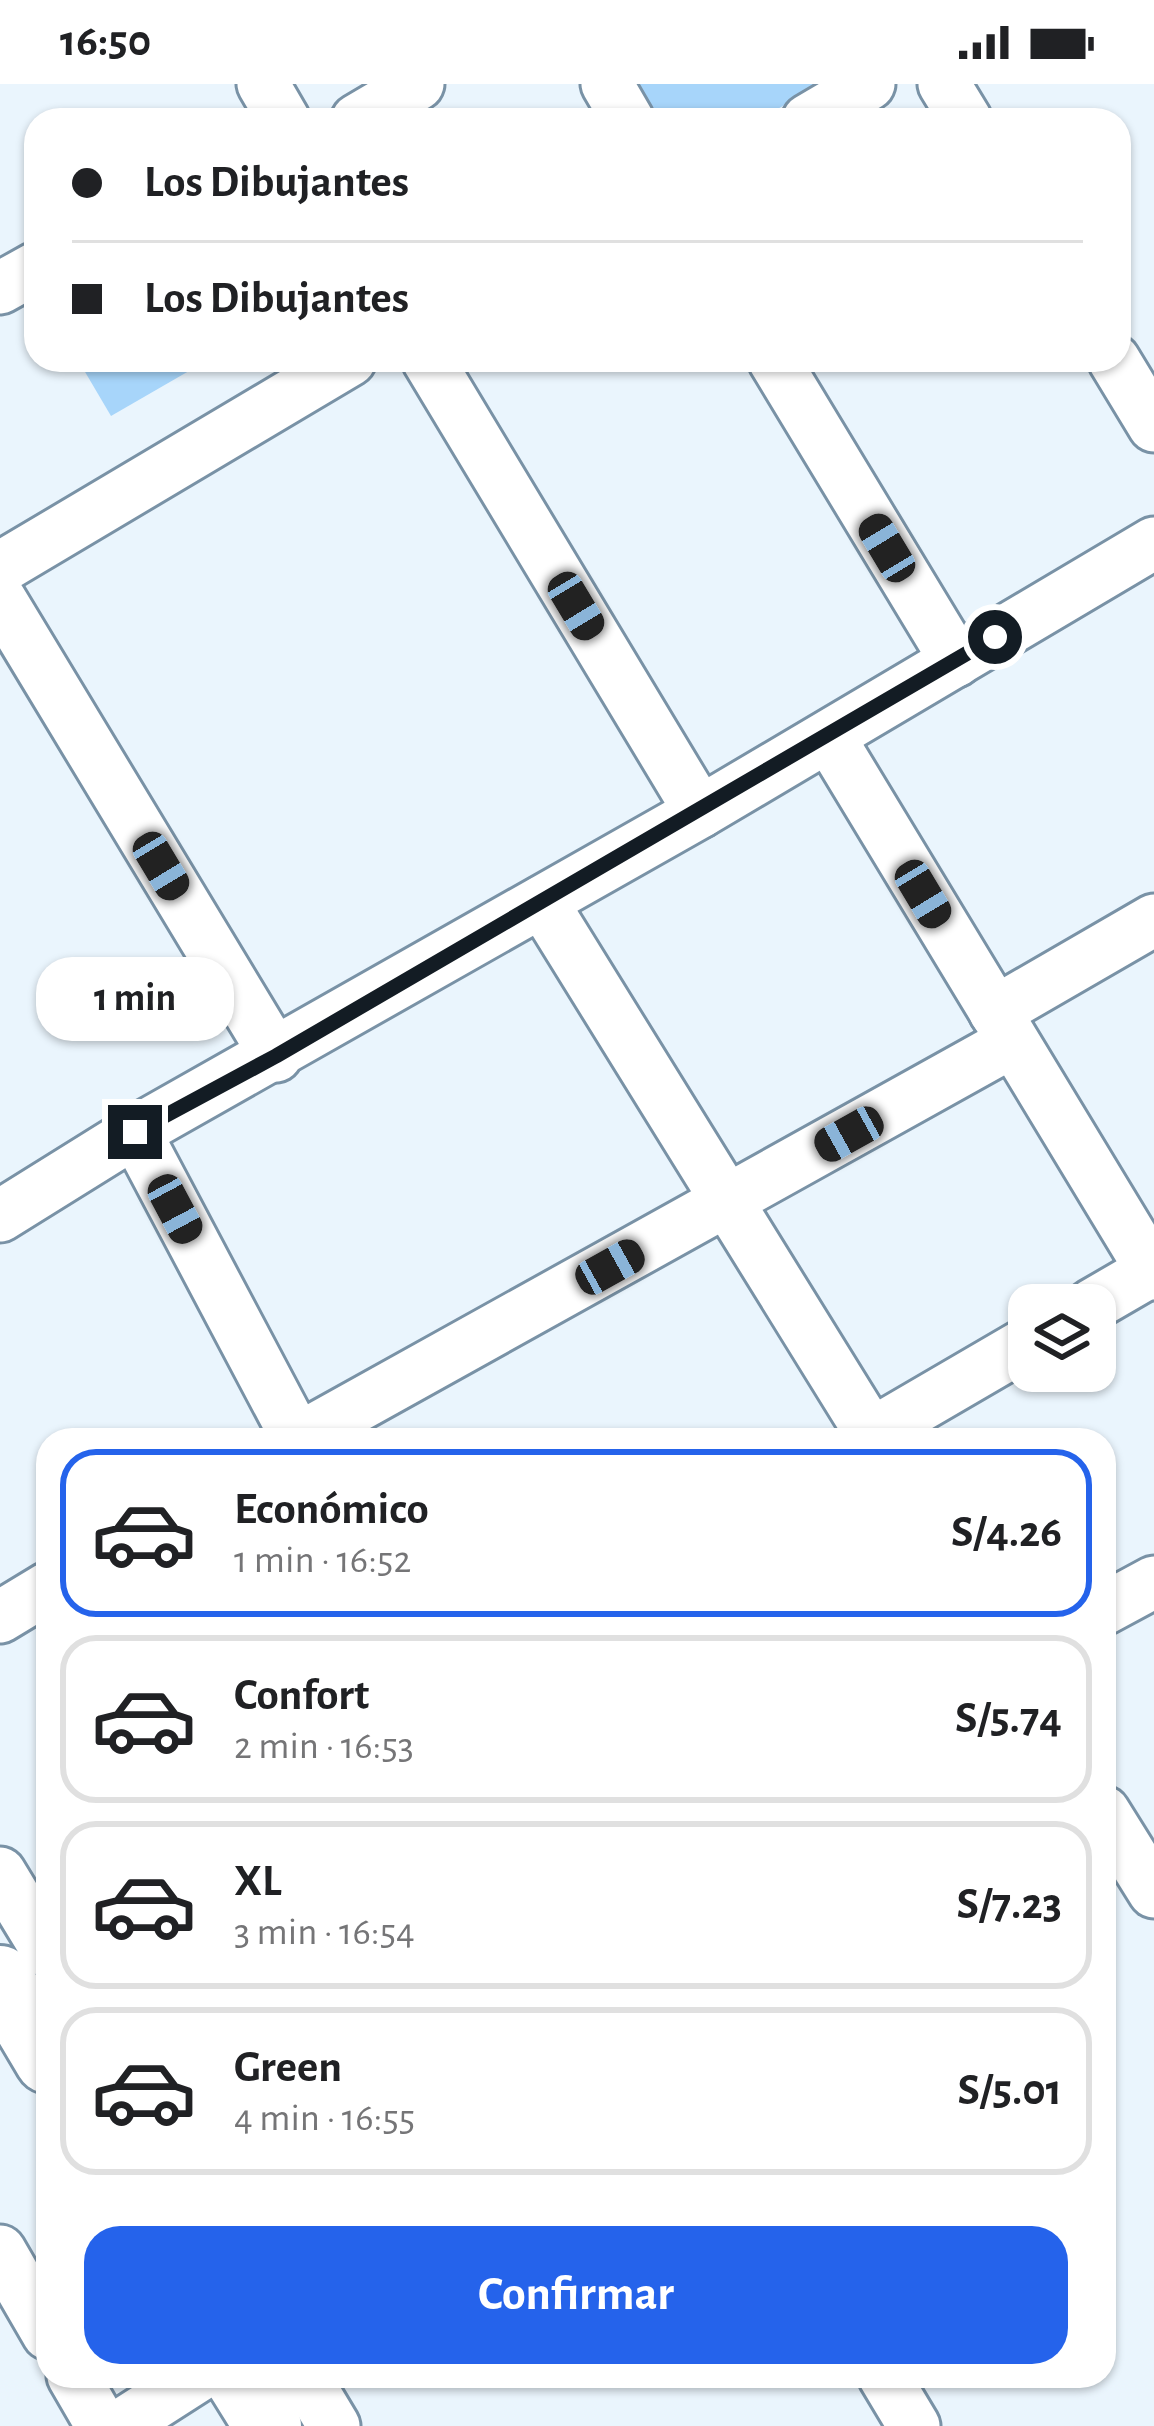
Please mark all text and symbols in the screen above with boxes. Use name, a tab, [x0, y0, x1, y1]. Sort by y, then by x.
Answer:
text: 16:50	[60, 19, 151, 64]
text: Los Dibujantes	[144, 160, 409, 205]
text: Los Dibujantes	[144, 276, 409, 321]
car	[853, 508, 921, 588]
car	[542, 566, 610, 646]
route start	[968, 610, 1022, 664]
car	[127, 826, 195, 906]
car	[889, 854, 957, 934]
callout: 1 min	[36, 958, 234, 1042]
text: 1 min	[94, 979, 176, 1018]
car	[809, 1101, 889, 1167]
route end	[108, 1105, 162, 1159]
car	[142, 1169, 208, 1249]
car	[570, 1234, 650, 1300]
map controls	[1008, 1284, 1116, 1392]
button: layers	[1008, 1284, 1116, 1392]
icon: car	[90, 1479, 198, 1587]
text: Económico	[234, 1487, 429, 1532]
text: S/4.26	[951, 1510, 1062, 1555]
text: 1 min · 16:52	[234, 1541, 411, 1580]
icon: car	[90, 1665, 198, 1773]
text: Confort	[234, 1673, 369, 1718]
text: S/5.74	[955, 1696, 1062, 1741]
text: 2 min · 16:53	[234, 1727, 414, 1766]
icon: car	[90, 1851, 198, 1959]
text: XL	[234, 1859, 282, 1904]
text: S/7.23	[956, 1882, 1062, 1927]
text: 3 min · 16:54	[234, 1913, 415, 1952]
icon: car	[90, 2037, 198, 2145]
text: Green	[234, 2045, 342, 2090]
text: S/5.01	[957, 2068, 1062, 2113]
text: 4 min · 16:55	[234, 2099, 415, 2138]
button: Confirmar	[84, 2226, 1068, 2364]

